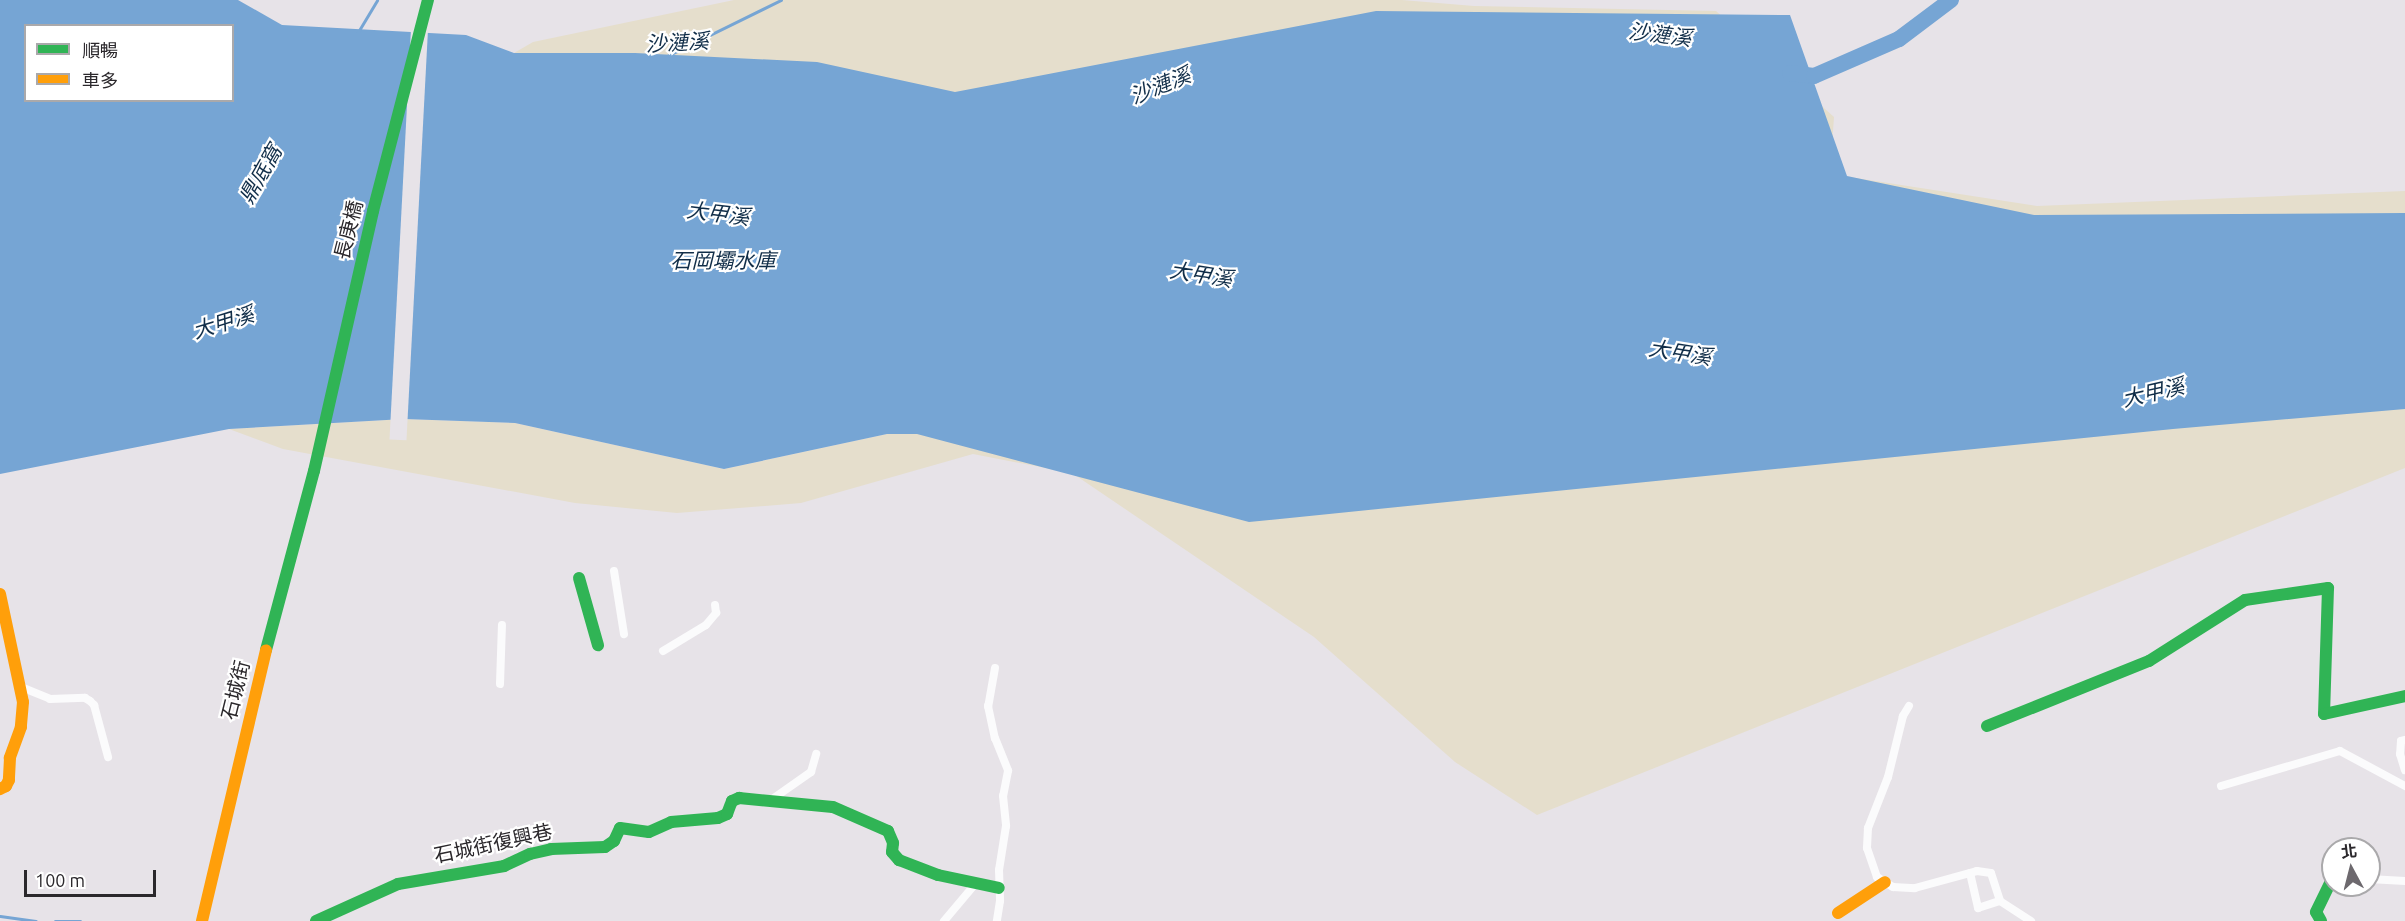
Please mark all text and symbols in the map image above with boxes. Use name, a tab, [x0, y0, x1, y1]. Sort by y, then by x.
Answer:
water label: 沙漣溪	[1627, 18, 1693, 50]
legend	[24, 24, 234, 102]
water label: 沙漣溪	[645, 28, 709, 56]
text: 順暢	[82, 40, 118, 60]
water label: 沙漣溪	[1126, 62, 1194, 108]
text: 車多	[82, 70, 118, 90]
water label: 鼎底窩	[233, 140, 287, 208]
water label: 大甲溪	[685, 197, 751, 229]
street label: 長庚橋	[329, 198, 367, 262]
water label: 石岡壩水庫	[671, 247, 775, 273]
water label: 大甲溪	[1168, 257, 1234, 291]
water label: 大甲溪	[189, 301, 257, 343]
water label: 大甲溪	[1647, 335, 1713, 369]
water label: 大甲溪	[2119, 373, 2187, 411]
street label: 石城街	[216, 658, 254, 722]
street label: 石城街復興巷	[432, 819, 554, 867]
north arrow	[2321, 837, 2381, 897]
text: 北	[2340, 841, 2358, 861]
scale bar	[27, 858, 159, 896]
text: 100 m	[35, 870, 85, 890]

